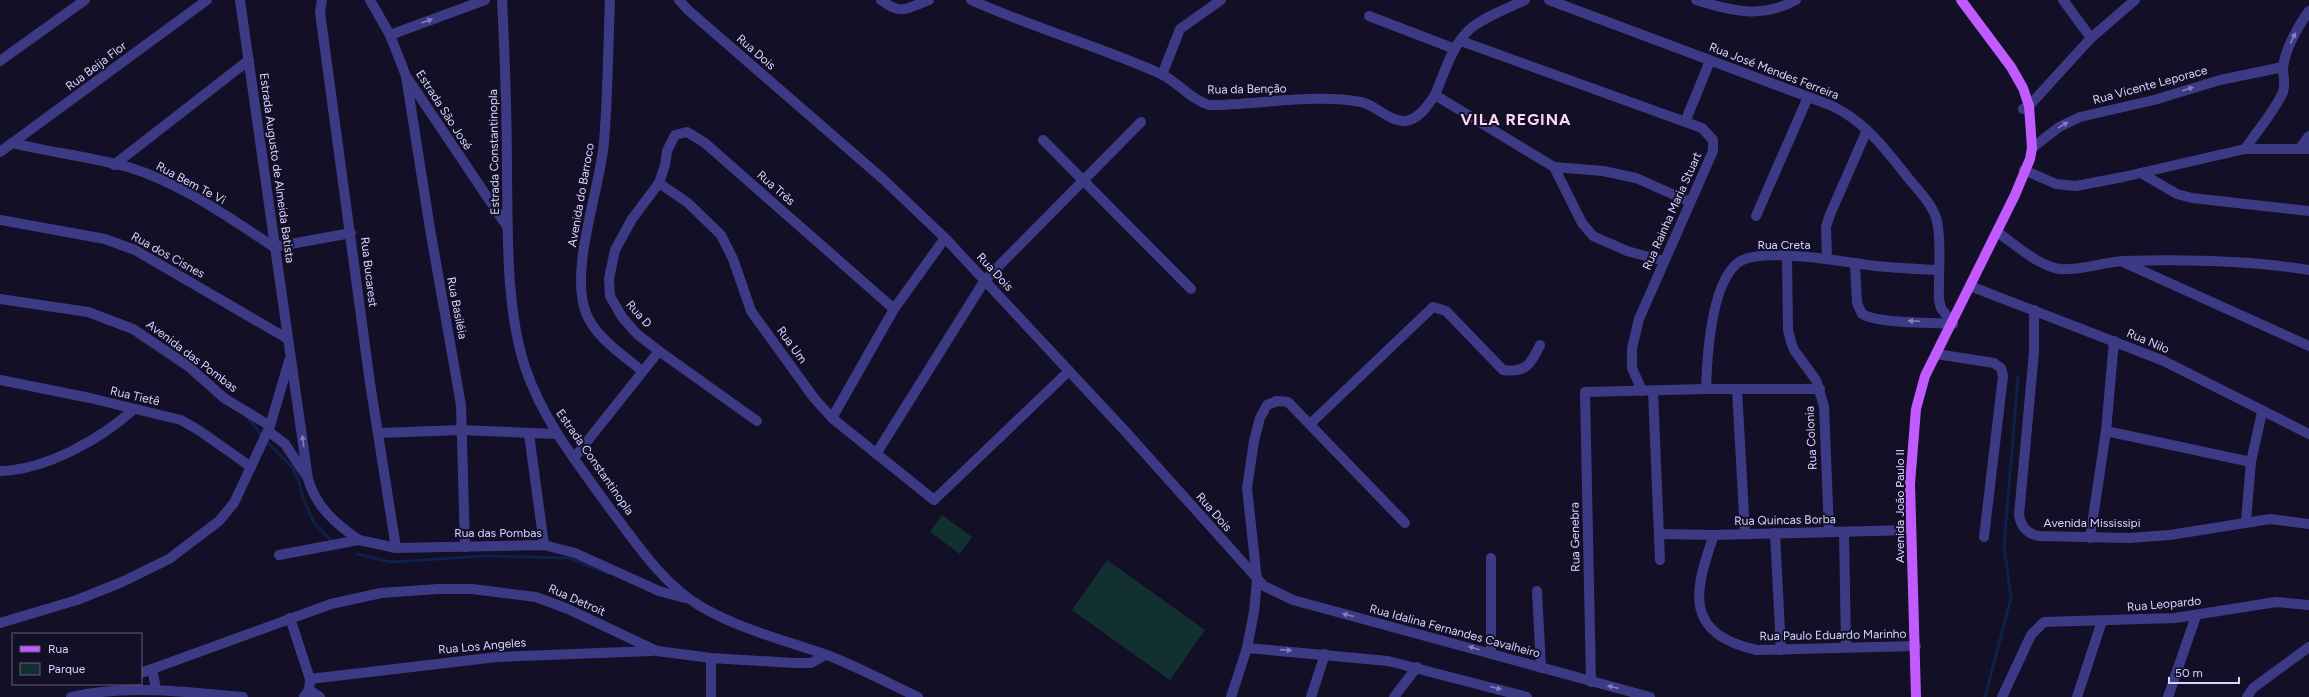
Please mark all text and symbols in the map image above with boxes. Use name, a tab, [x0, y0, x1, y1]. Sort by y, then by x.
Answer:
one-way arrow	[421, 18, 433, 24]
street label: Rua Dois	[734, 31, 779, 73]
one-way arrow	[2290, 33, 2296, 44]
street label: Rua Beija Flor	[63, 39, 129, 93]
street label: Rua José Mendes Ferreira	[1707, 40, 1841, 102]
street label: Rua Vicente Leporace	[2091, 63, 2209, 107]
street label: Estrada São José	[413, 68, 475, 153]
street label: Estrada Augusto de Almeida Batista	[257, 72, 297, 264]
street label: Rua da Benção	[1207, 81, 1287, 97]
one-way arrow	[2182, 86, 2194, 92]
street label: Estrada Constantinopla	[486, 89, 502, 215]
district label: VILA REGINA	[1461, 110, 1571, 129]
one-way arrow	[2057, 121, 2069, 128]
street label: Avenida do Barroco	[565, 142, 597, 248]
street label: Rua Rainha Maria Stuart	[1640, 149, 1705, 272]
street label: Rua Bem Te Vi	[154, 159, 228, 207]
street label: Rua Três	[754, 168, 798, 208]
street label: Rua dos Cisnes	[129, 229, 207, 281]
street label: Rua Bucarest	[358, 236, 380, 308]
street label: Rua Creta	[1757, 238, 1811, 252]
street label: Rua Dois	[974, 250, 1016, 294]
street label: Rua Basiléia	[444, 276, 470, 340]
street label: Rua D	[623, 298, 655, 330]
street label: Avenida das Pombas	[144, 317, 241, 395]
one-way arrow	[1908, 318, 1920, 325]
street label: Rua Um	[774, 324, 810, 366]
street label: Rua Nilo	[2125, 326, 2171, 356]
street label: Rua Tietê	[109, 384, 162, 409]
street label: Rua Colonia	[1802, 406, 1820, 470]
street label: Estrada Constantinopla	[553, 407, 637, 517]
one-way arrow	[300, 435, 306, 447]
street label: Avenida João Paulo II	[1893, 449, 1907, 563]
street label: Rua Dois	[1193, 490, 1235, 535]
street label: Rua Genebra	[1567, 502, 1583, 572]
street label: Rua Quincas Borba	[1734, 512, 1836, 528]
street label: Avenida Mississipi	[2044, 516, 2140, 530]
street label: Rua das Pombas	[454, 526, 542, 540]
street label: Rua Detroit	[546, 581, 608, 619]
street label: Rua Leopardo	[2126, 594, 2202, 614]
street label: Rua Idalina Fernandes Cavalheiro	[1368, 601, 1542, 661]
one-way arrow	[1342, 612, 1354, 618]
street label: Rua Paulo Eduardo Marinho	[1759, 627, 1907, 643]
legend	[12, 633, 142, 685]
street label: Rua Los Angeles	[437, 635, 527, 657]
text: Rua	[48, 642, 68, 656]
one-way arrow	[1468, 645, 1480, 651]
one-way arrow	[1280, 647, 1292, 654]
scale bar	[2169, 659, 2239, 685]
text: Parque	[48, 662, 86, 676]
text: 50 m	[2175, 666, 2203, 680]
one-way arrow	[1606, 684, 1618, 690]
one-way arrow	[1490, 685, 1503, 691]

